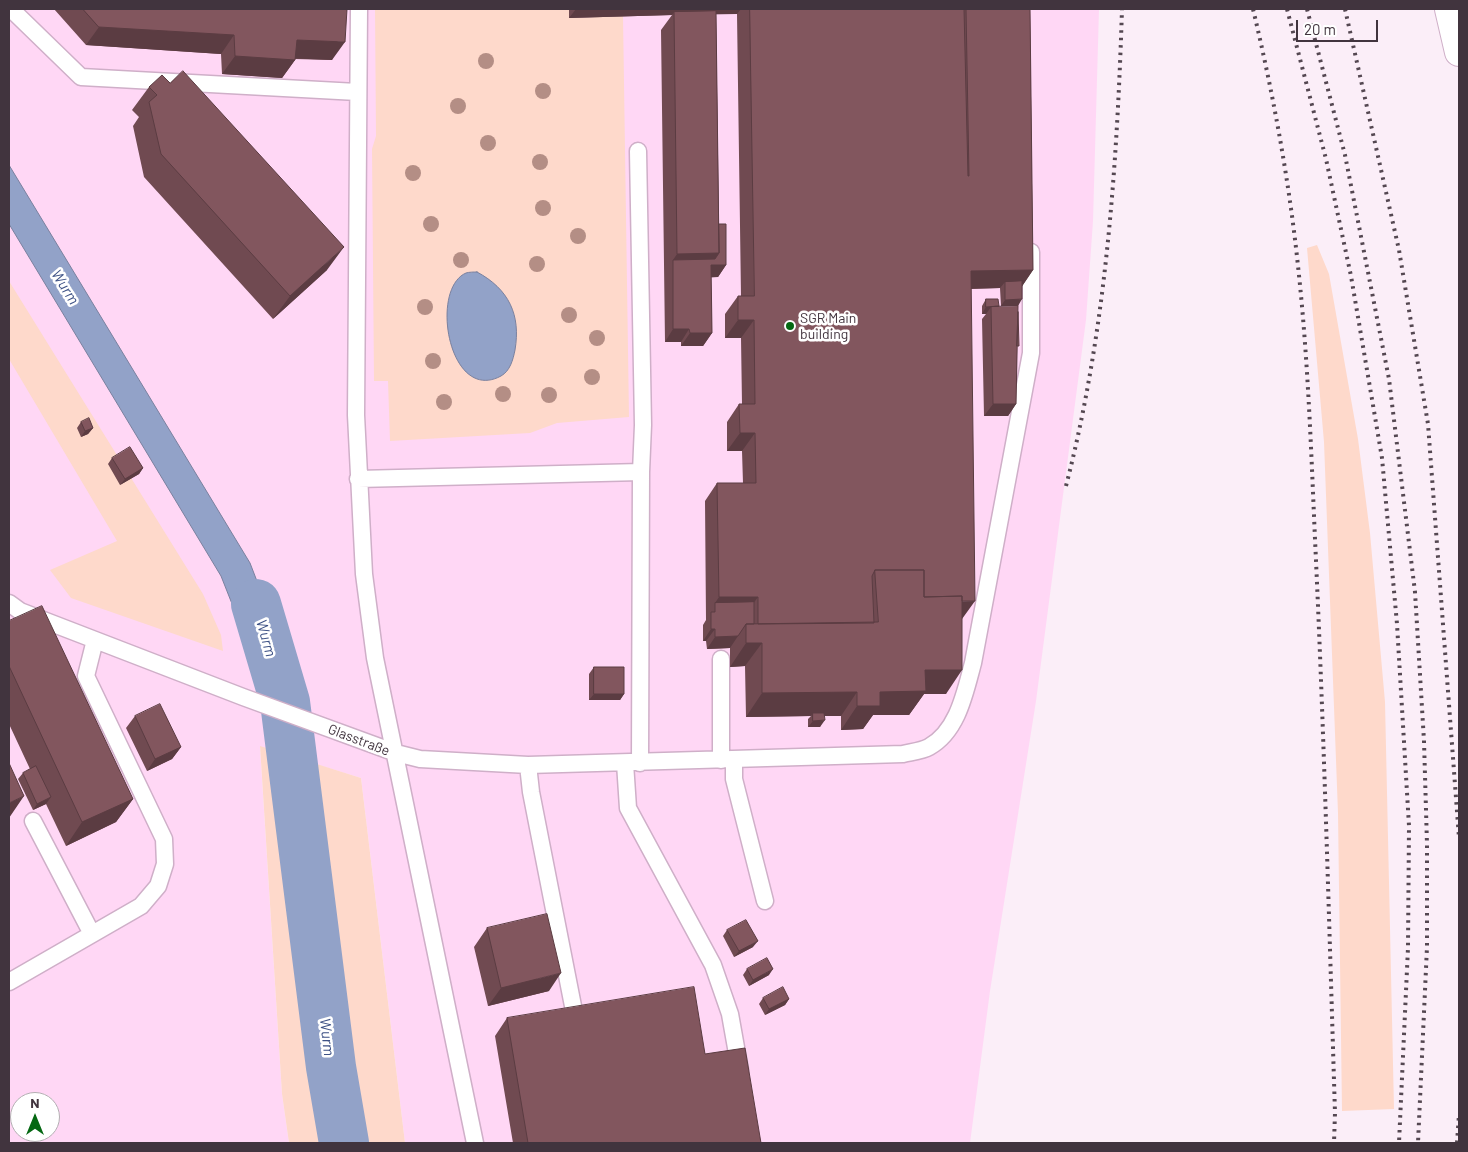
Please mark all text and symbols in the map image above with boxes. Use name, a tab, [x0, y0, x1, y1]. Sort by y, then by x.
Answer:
scale bar	[1298, 10, 1380, 42]
text: 20 m	[1304, 20, 1336, 38]
water label: Wurm	[47, 266, 83, 308]
place label: SGR Main building	[800, 310, 856, 342]
marker: SGR Main building	[784, 320, 796, 332]
water label: Wurm	[252, 617, 280, 659]
street label: Glasstraße	[326, 721, 392, 759]
water label: Wurm	[316, 1017, 338, 1057]
north arrow	[10, 1092, 60, 1142]
text: N	[30, 1094, 40, 1111]

